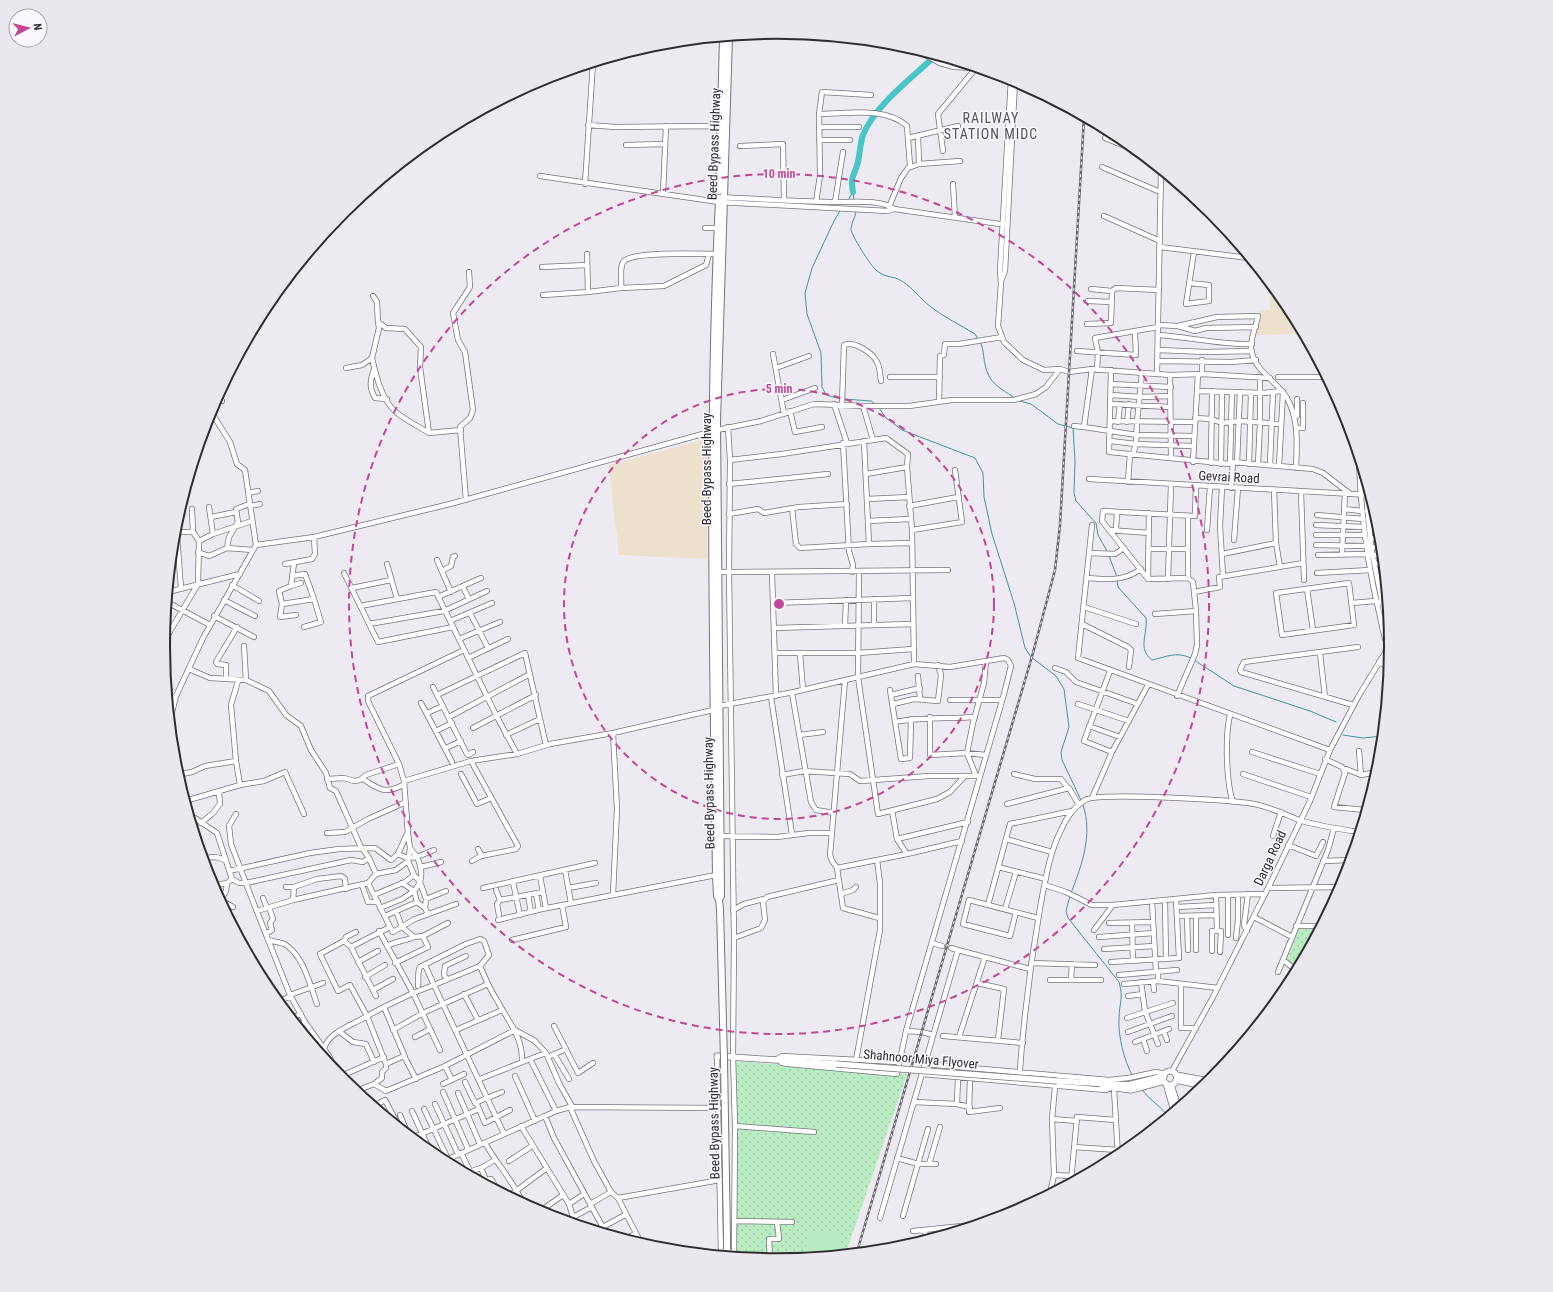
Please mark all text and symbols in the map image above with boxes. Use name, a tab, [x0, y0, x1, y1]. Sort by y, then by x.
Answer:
north arrow	[8, 8, 48, 48]
text: N	[31, 23, 44, 31]
street label: Beed Bypass Highway	[705, 87, 723, 200]
district label: RAILWAY STATION MIDC	[944, 110, 1038, 142]
text: 10 min	[763, 167, 795, 181]
text: 5 min	[766, 382, 792, 396]
street label: Beed Bypass Highway	[699, 412, 714, 525]
street label: Gevrai Road	[1198, 468, 1260, 486]
centre of rings	[772, 597, 786, 611]
street label: Beed Bypass Highway	[701, 736, 717, 849]
street label: Darga Road	[1251, 828, 1289, 888]
street label: Shahnoor Miya Flyover	[863, 1046, 979, 1072]
street label: Beed Bypass Highway	[706, 1066, 722, 1179]

